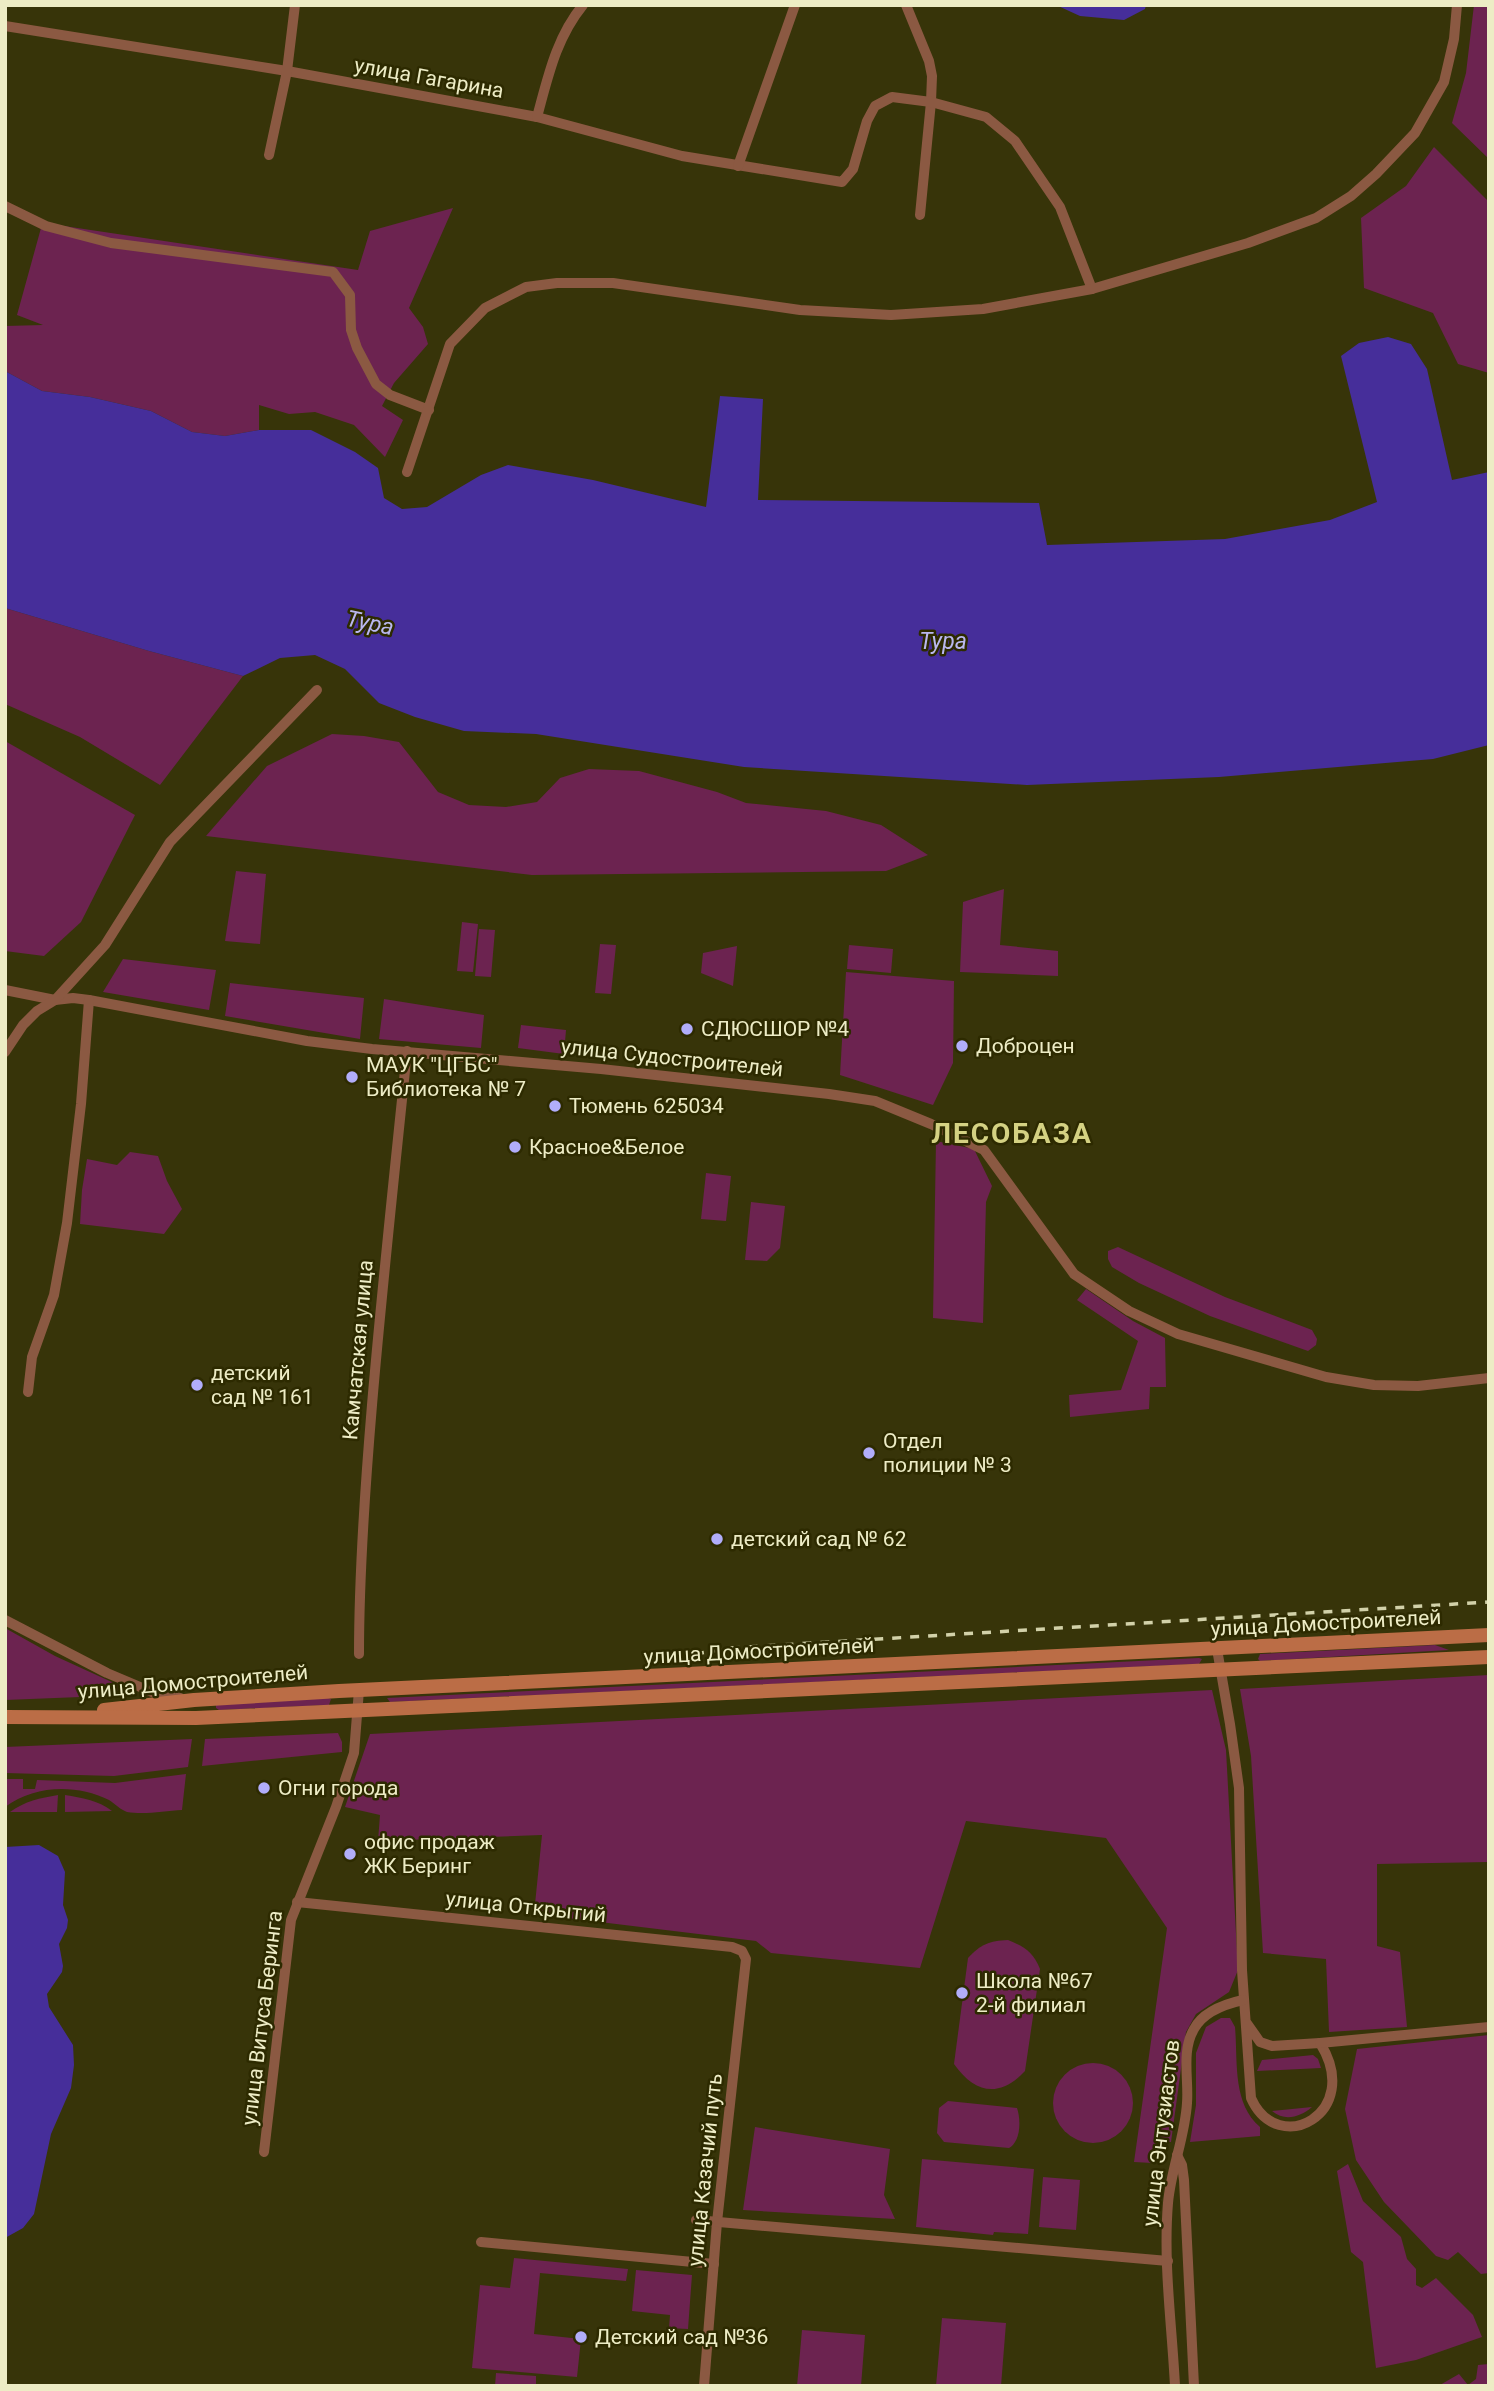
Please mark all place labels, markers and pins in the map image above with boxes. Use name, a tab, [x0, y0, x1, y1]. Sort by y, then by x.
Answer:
place label: СДЮСШОР №4	[701, 1017, 849, 1041]
marker: СДЮСШОР №4	[679, 1021, 695, 1037]
place label: Доброцен	[976, 1034, 1075, 1058]
marker: Доброцен	[954, 1038, 970, 1054]
place label: МАУК "ЦГБС" Библиотека № 7	[366, 1053, 526, 1101]
marker: МАУК "ЦГБС" Библиотека № 7	[344, 1069, 360, 1085]
place label: Тюмень 625034	[569, 1094, 724, 1118]
marker: Тюмень 625034	[547, 1098, 563, 1114]
place label: Красное&Белое	[529, 1135, 684, 1159]
marker: Красное&Белое	[507, 1139, 523, 1155]
place label: детский сад № 161	[211, 1361, 314, 1409]
marker: детский сад № 161	[189, 1377, 205, 1393]
place label: Отдел полиции № 3	[883, 1429, 1012, 1477]
marker: Отдел полиции № 3	[861, 1445, 877, 1461]
place label: детский сад № 62	[731, 1527, 907, 1551]
marker: детский сад № 62	[709, 1531, 725, 1547]
place label: Огни города	[278, 1776, 398, 1800]
marker: Огни города	[256, 1780, 272, 1796]
place label: офис продаж ЖК Беринг	[364, 1830, 495, 1878]
marker: офис продаж ЖК Беринг	[342, 1846, 358, 1862]
place label: Школа №67 2-й филиал	[976, 1969, 1093, 2017]
marker: Школа №67 2-й филиал	[954, 1985, 970, 2001]
place label: Детский сад №36	[595, 2325, 768, 2349]
marker: Детский сад №36	[573, 2329, 589, 2345]

